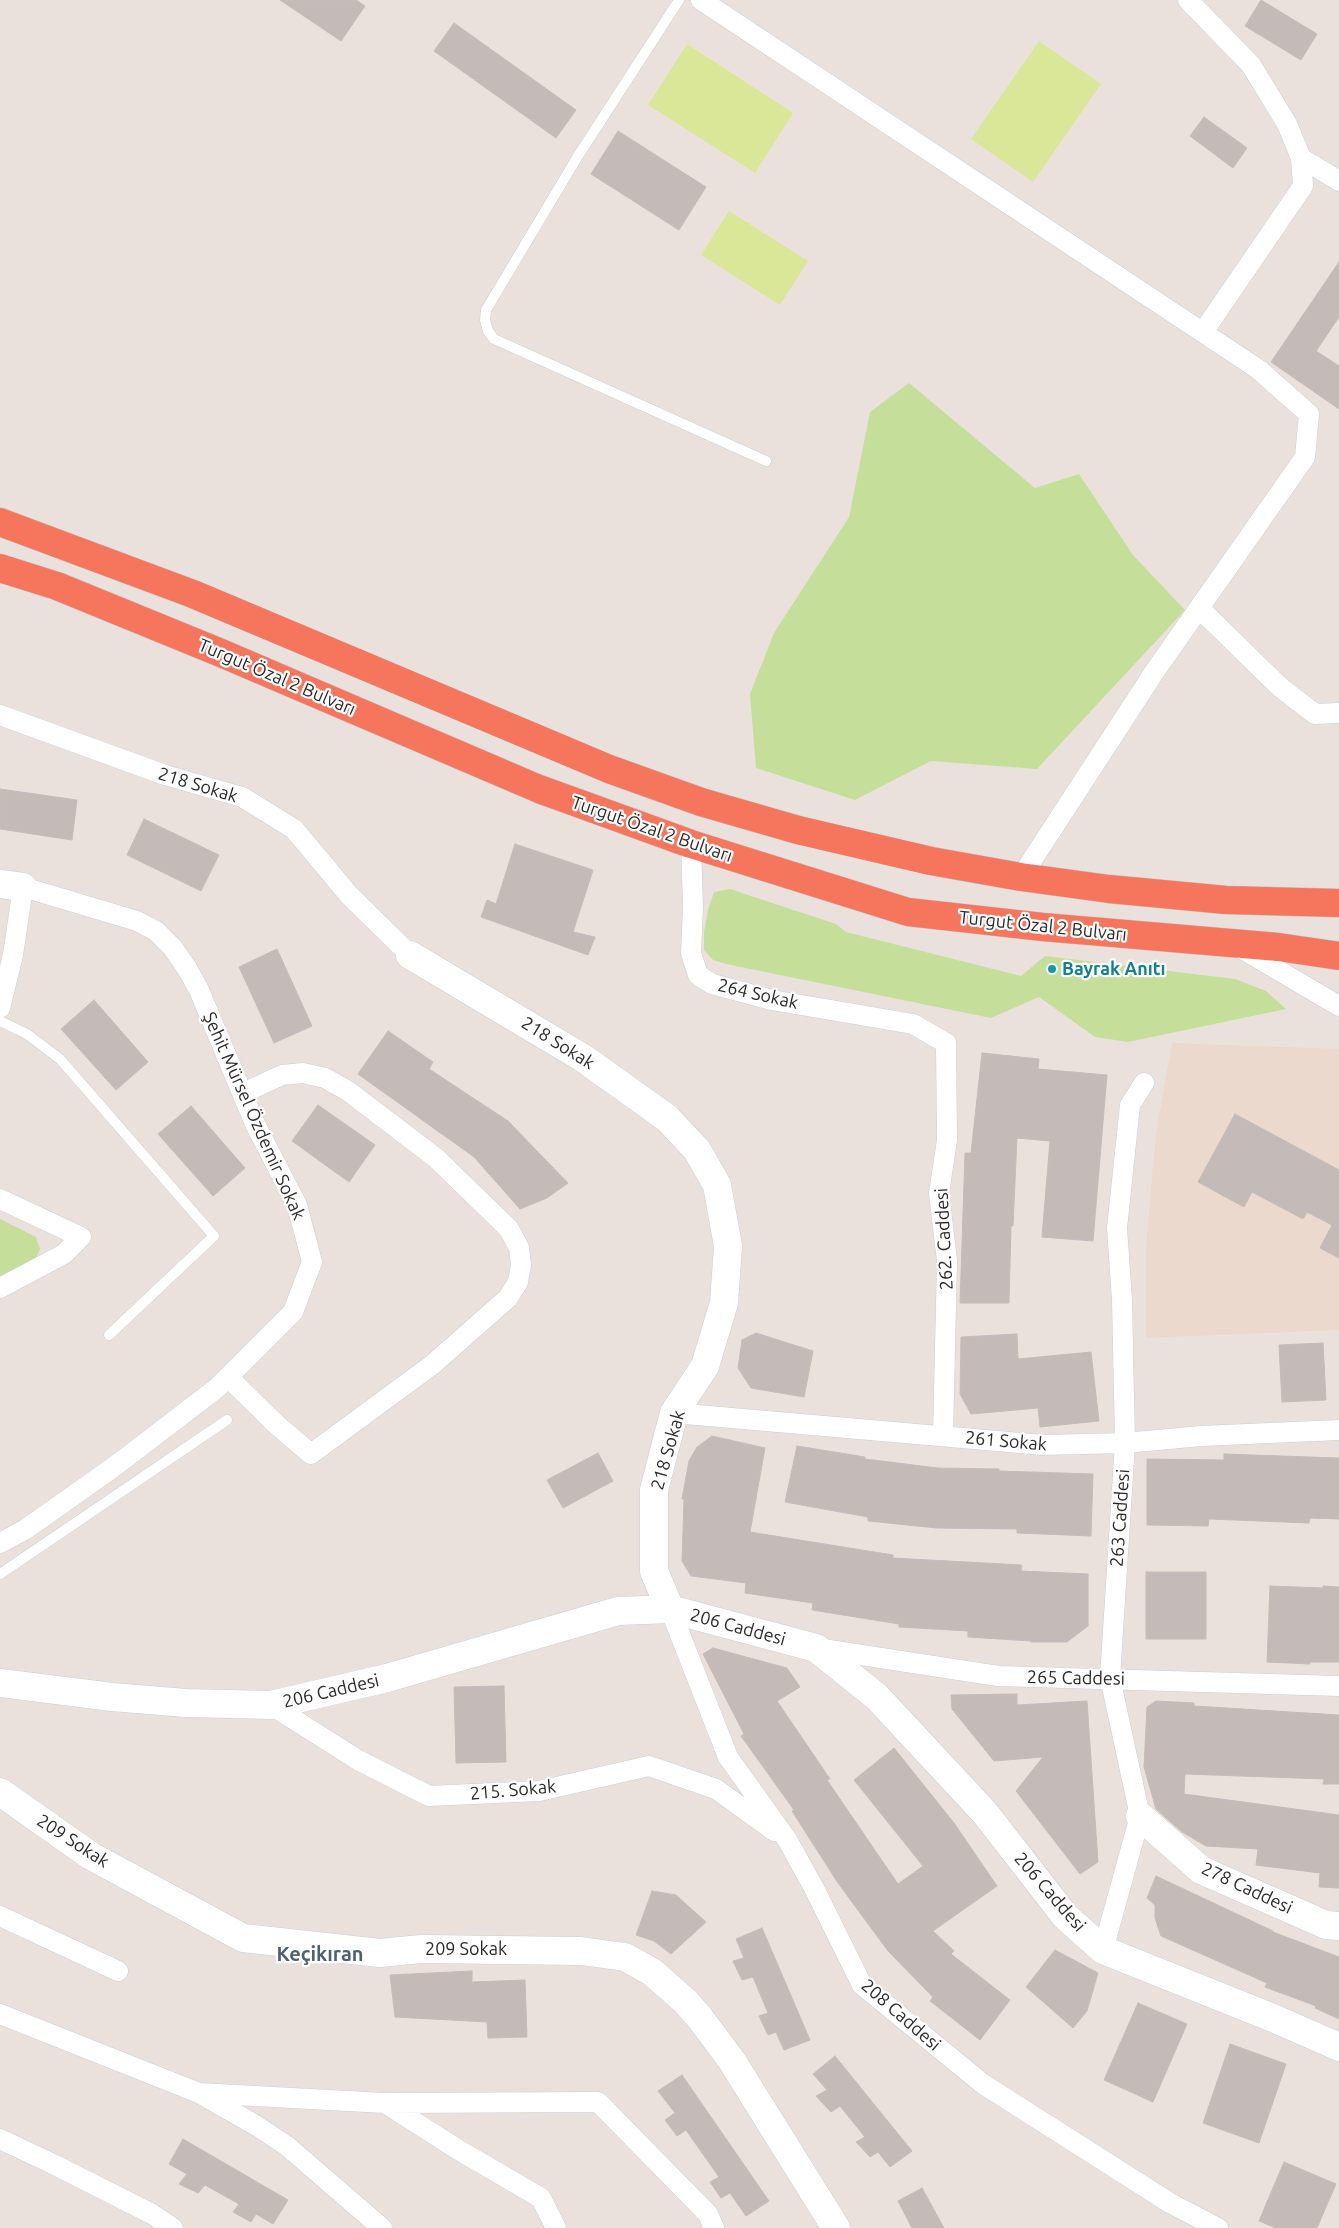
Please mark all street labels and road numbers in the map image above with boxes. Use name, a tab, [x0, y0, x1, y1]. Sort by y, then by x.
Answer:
street label: Turgut Özal 2 Bulvarı	[195, 634, 359, 720]
street label: 218 Sokak	[156, 763, 240, 807]
street label: Turgut Özal 2 Bulvarı	[569, 791, 735, 867]
street label: Turgut Özal 2 Bulvarı	[958, 906, 1128, 946]
street label: 264 Sokak	[716, 974, 800, 1014]
street label: Şehit Mürsel Özdemir Sokak	[198, 1009, 310, 1223]
street label: 218 Sokak	[518, 1012, 598, 1074]
street label: 262. Caddesi	[931, 1187, 957, 1291]
street label: 218 Sokak	[646, 1408, 690, 1492]
street label: 261 Sokak	[964, 1427, 1048, 1455]
street label: 263 Caddesi	[1106, 1468, 1134, 1568]
street label: 206 Caddesi	[688, 1604, 788, 1650]
street label: 265 Caddesi	[1027, 1666, 1125, 1690]
street label: 206 Caddesi	[281, 1669, 381, 1713]
street label: 215. Sokak	[469, 1775, 557, 1805]
street label: 209 Sokak	[33, 1810, 113, 1872]
street label: 206 Caddesi	[1010, 1848, 1090, 1936]
street label: 278 Caddesi	[1198, 1857, 1296, 1919]
street label: 209 Sokak	[425, 1938, 507, 1960]
street label: 208 Caddesi	[857, 1975, 945, 2055]

